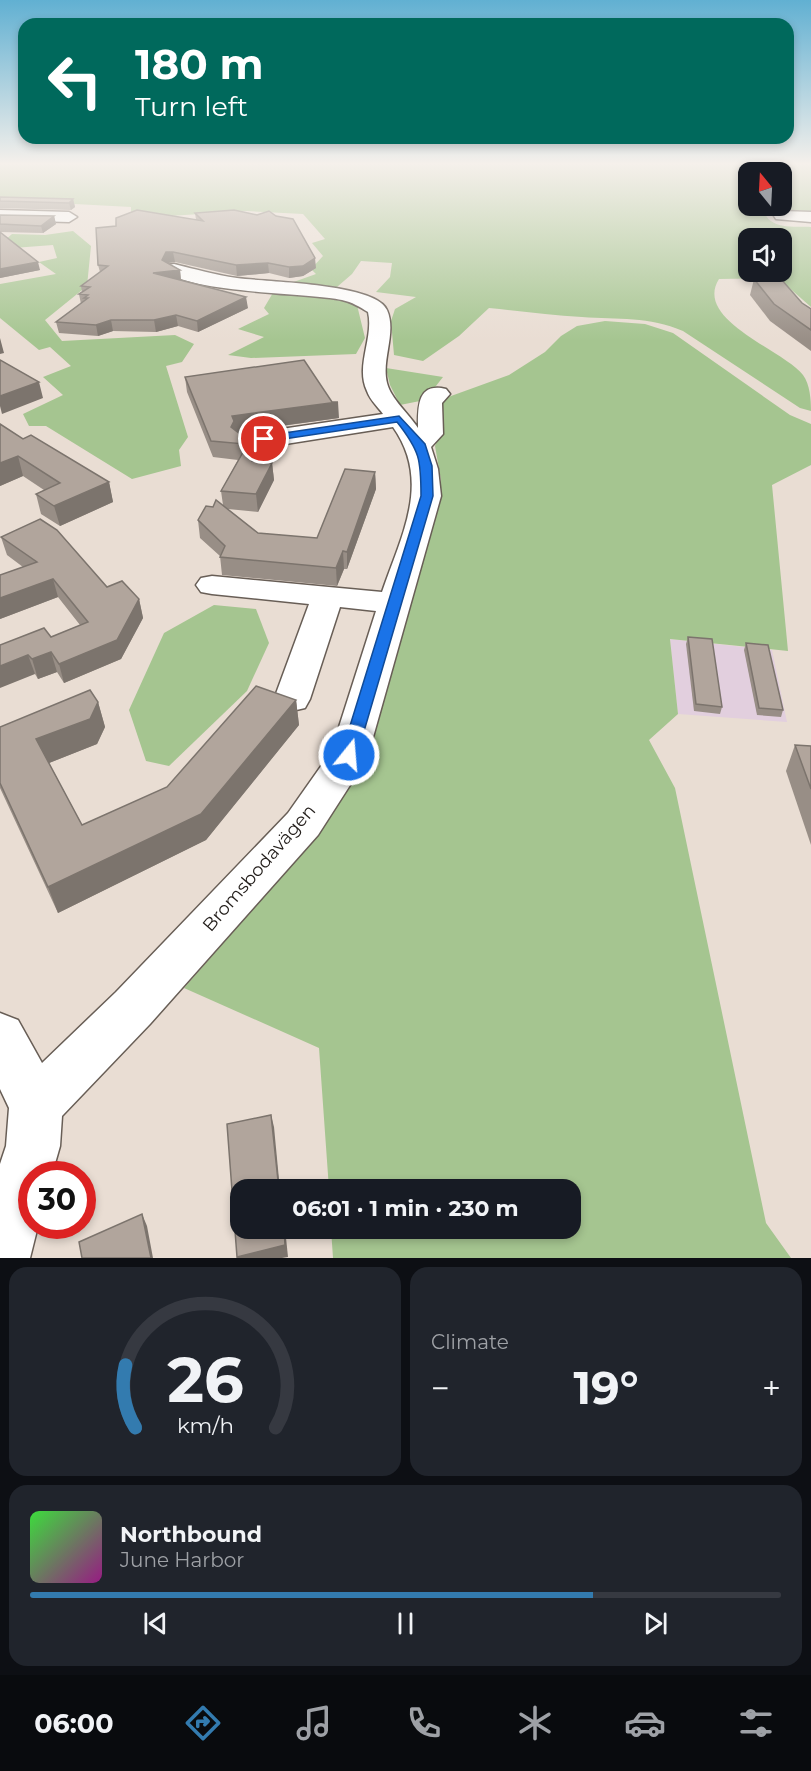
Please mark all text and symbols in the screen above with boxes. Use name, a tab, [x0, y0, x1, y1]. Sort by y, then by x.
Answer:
text: 180 m	[135, 38, 264, 90]
icon: left	[36, 42, 114, 120]
text: Turn left	[135, 90, 248, 123]
north arrow	[738, 162, 792, 216]
map controls	[738, 162, 792, 282]
button: sound	[738, 228, 792, 282]
pin	[238, 413, 289, 464]
icon: arrive	[247, 422, 280, 455]
position arrow	[317, 723, 381, 787]
street label: Bromsbodavägen	[198, 800, 320, 936]
speed limit sign: 30	[18, 1161, 96, 1239]
text: 06:01 · 1 min · 230 m	[292, 1195, 519, 1222]
text: Climate	[431, 1330, 509, 1354]
text: 26	[167, 1342, 243, 1418]
text: 19°	[573, 1360, 639, 1415]
text: −	[431, 1368, 450, 1408]
text: +	[762, 1368, 781, 1408]
text: km/h	[176, 1413, 234, 1439]
text: Northbound	[120, 1521, 262, 1548]
text: June Harbor	[120, 1548, 244, 1572]
icon: previous	[139, 1607, 172, 1640]
icon: pause	[389, 1607, 422, 1640]
icon: next	[639, 1607, 672, 1640]
icon: directions	[182, 1702, 224, 1744]
icon: music	[293, 1702, 335, 1744]
icon: phone	[403, 1702, 445, 1744]
icon: climate	[514, 1702, 556, 1744]
icon: car	[624, 1702, 666, 1744]
icon: filters	[735, 1702, 777, 1744]
text: 06:00	[34, 1707, 114, 1740]

